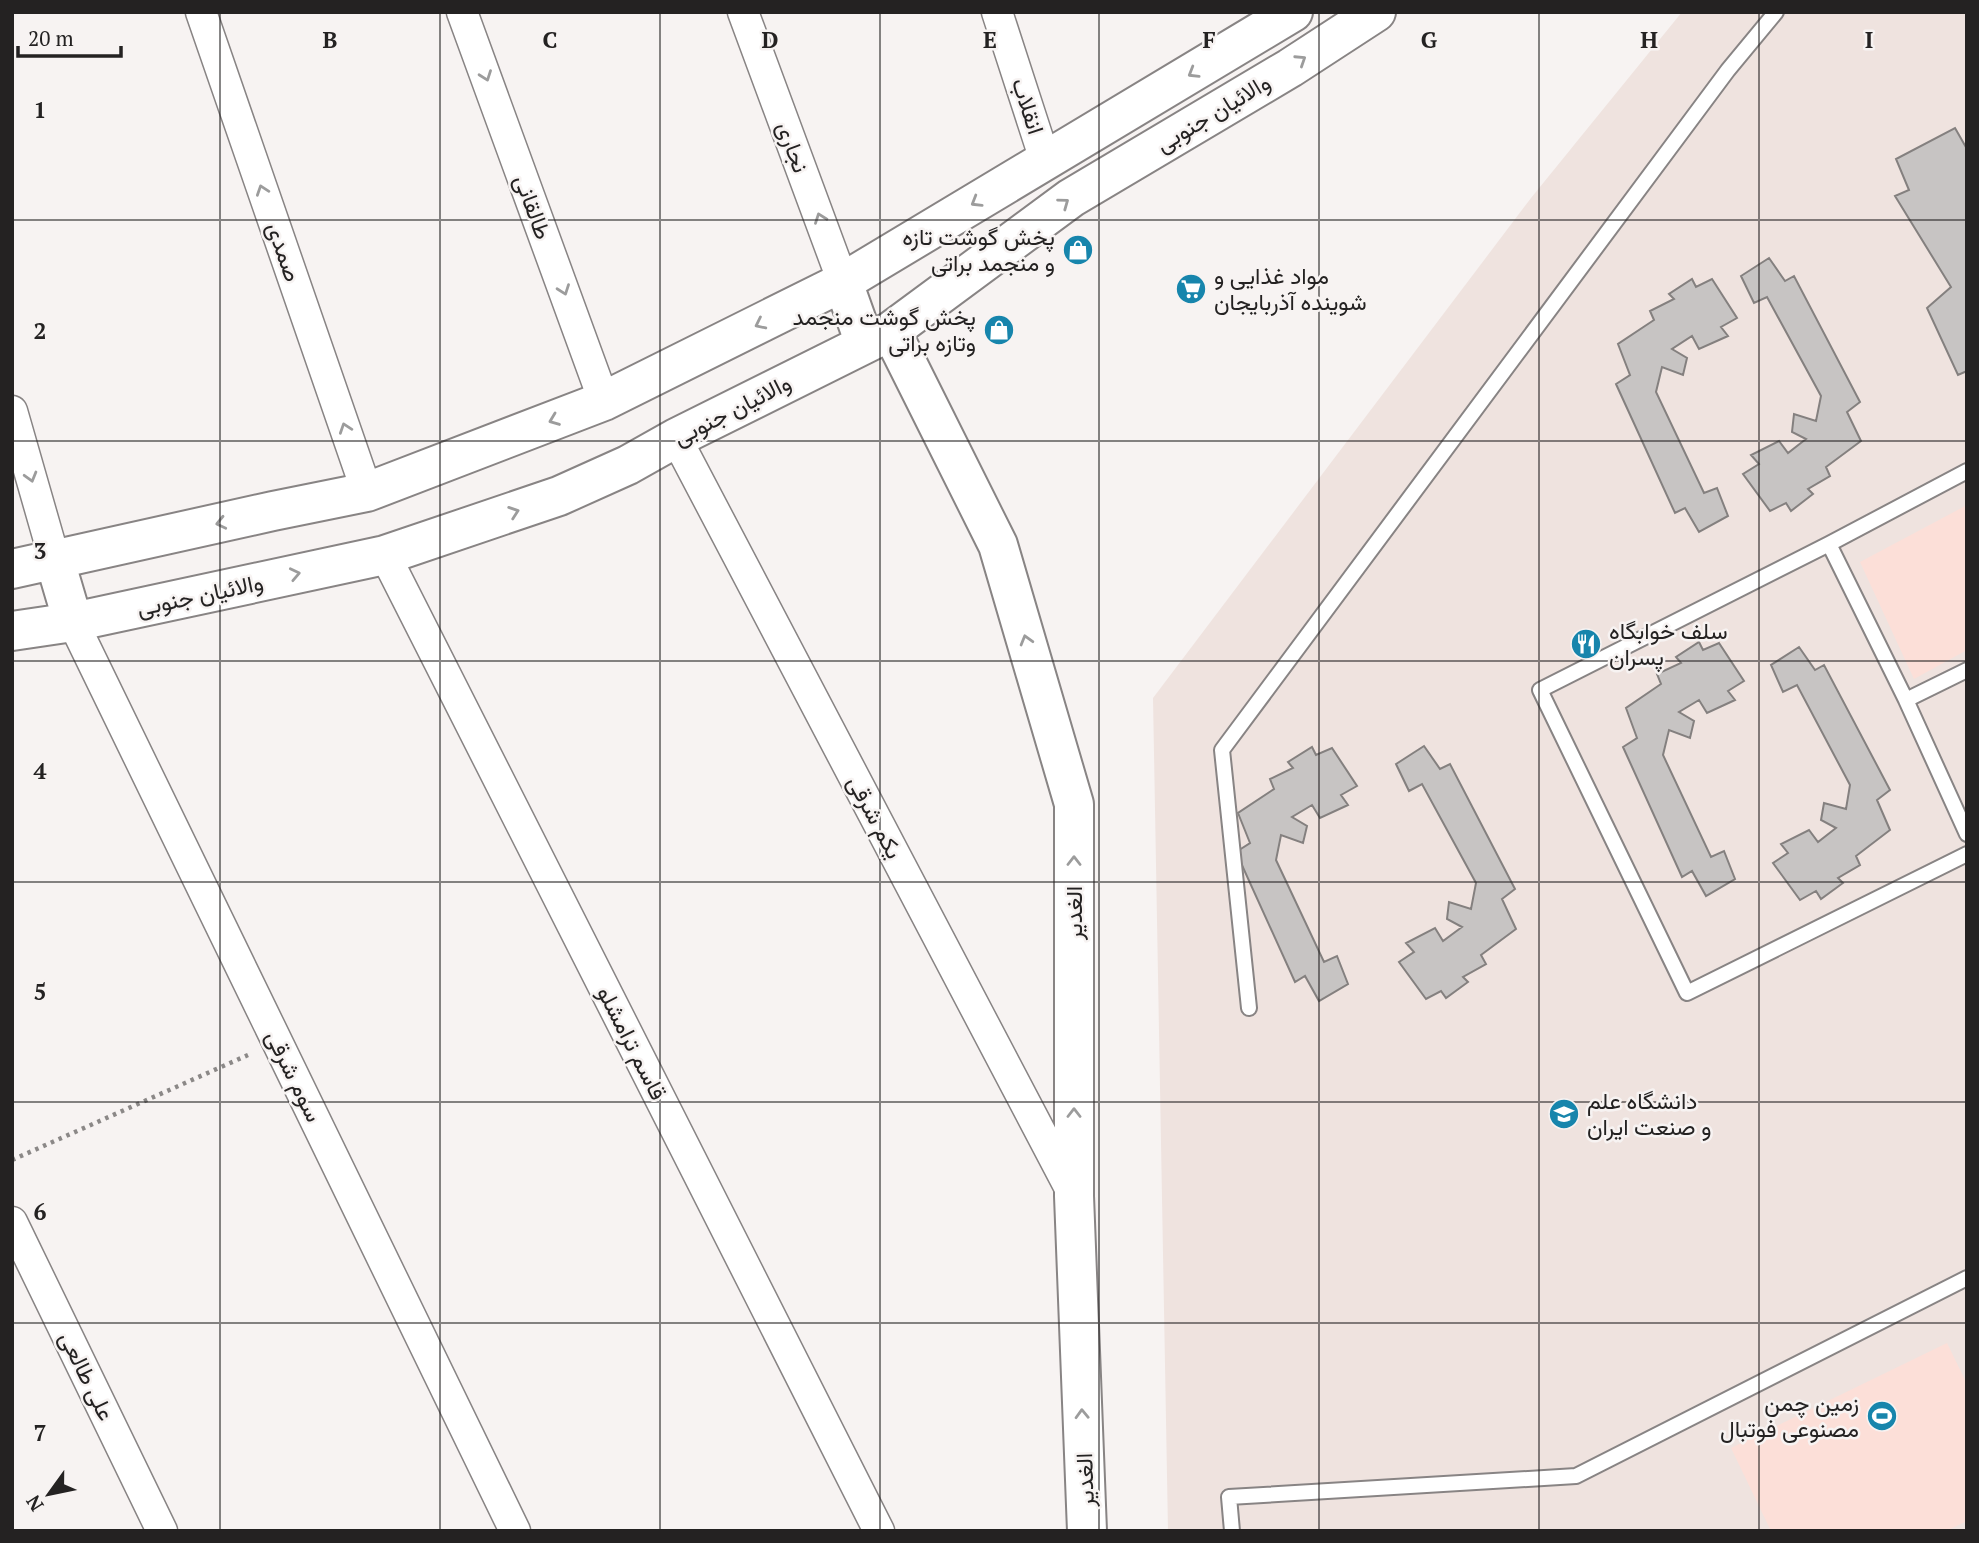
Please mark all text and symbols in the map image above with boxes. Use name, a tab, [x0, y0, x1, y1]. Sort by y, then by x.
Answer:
scale bar	[18, 14, 121, 58]
text: 20 m	[28, 24, 74, 52]
text: B	[323, 24, 338, 55]
text: C	[543, 24, 558, 55]
text: D	[762, 24, 779, 55]
text: E	[983, 24, 997, 55]
text: F	[1202, 24, 1216, 55]
text: G	[1421, 24, 1438, 55]
text: H	[1640, 24, 1658, 55]
text: I	[1865, 24, 1873, 55]
one-way arrow	[1294, 55, 1307, 68]
one-way arrow	[1187, 64, 1200, 77]
street label: والائیان جنوبی	[1150, 66, 1276, 159]
one-way arrow	[477, 70, 491, 82]
street label: انقلاب	[1005, 74, 1052, 138]
text: 1	[34, 94, 47, 125]
street label: نجاری	[770, 117, 817, 177]
street label: طالقانی	[508, 170, 559, 243]
one-way arrow	[256, 184, 270, 196]
one-way arrow	[971, 193, 984, 206]
one-way arrow	[1057, 198, 1069, 211]
one-way arrow	[814, 213, 828, 225]
street label: صمدی	[260, 218, 309, 286]
place label: پخش گوشت تازه و منجمد براتی	[902, 221, 1055, 278]
shop icon: پخش گوشت تازه و منجمد براتی	[1061, 233, 1095, 267]
place label: مواد غذایی و شوینده آذربایجان	[1214, 260, 1367, 317]
supermarket icon: مواد غذایی و شوینده آذربایجان	[1174, 272, 1208, 306]
one-way arrow	[555, 284, 569, 296]
place label: پخش گوشت منجمد وتازه براتی	[792, 301, 976, 358]
shop icon: پخش گوشت منجمد وتازه براتی	[982, 313, 1016, 347]
text: 2	[34, 315, 47, 346]
one-way arrow	[755, 315, 767, 329]
street label: والائیان جنوبی	[668, 367, 796, 453]
one-way arrow	[549, 412, 561, 426]
one-way arrow	[339, 422, 353, 434]
one-way arrow	[23, 470, 37, 482]
one-way arrow	[507, 506, 519, 520]
one-way arrow	[215, 514, 227, 529]
text: 3	[34, 535, 47, 566]
street label: والائیان جنوبی	[134, 566, 266, 623]
one-way arrow	[289, 568, 301, 583]
place label: سلف خوابگاه پسران	[1609, 615, 1728, 673]
restaurant icon: سلف خوابگاه پسران	[1569, 627, 1603, 661]
one-way arrow	[1019, 634, 1034, 646]
text: 4	[34, 755, 47, 786]
street label: یکم شرقی	[841, 770, 910, 864]
one-way arrow	[1066, 855, 1082, 865]
street label: الغدیر	[1058, 886, 1089, 941]
text: 5	[34, 976, 47, 1007]
street label: قاسم ترامشلو	[591, 981, 674, 1105]
street label: سوم شرقی	[259, 1025, 330, 1127]
place label: دانشگاه علم و صنعت ایران	[1587, 1085, 1711, 1142]
school or university icon: دانشگاه علم و صنعت ایران	[1547, 1097, 1581, 1131]
one-way arrow	[1066, 1107, 1082, 1117]
text: 6	[34, 1196, 47, 1227]
street label: علی طالعی	[53, 1326, 122, 1426]
place label: زمین چمن مصنوعی فوتبال	[1720, 1387, 1859, 1444]
sports icon: زمین چمن مصنوعی فوتبال	[1865, 1399, 1899, 1433]
one-way arrow	[1075, 1408, 1090, 1419]
text: 7	[34, 1417, 47, 1448]
street label: الغدیر	[1068, 1452, 1101, 1509]
north arrow	[14, 1459, 84, 1529]
text: N	[20, 1490, 49, 1516]

